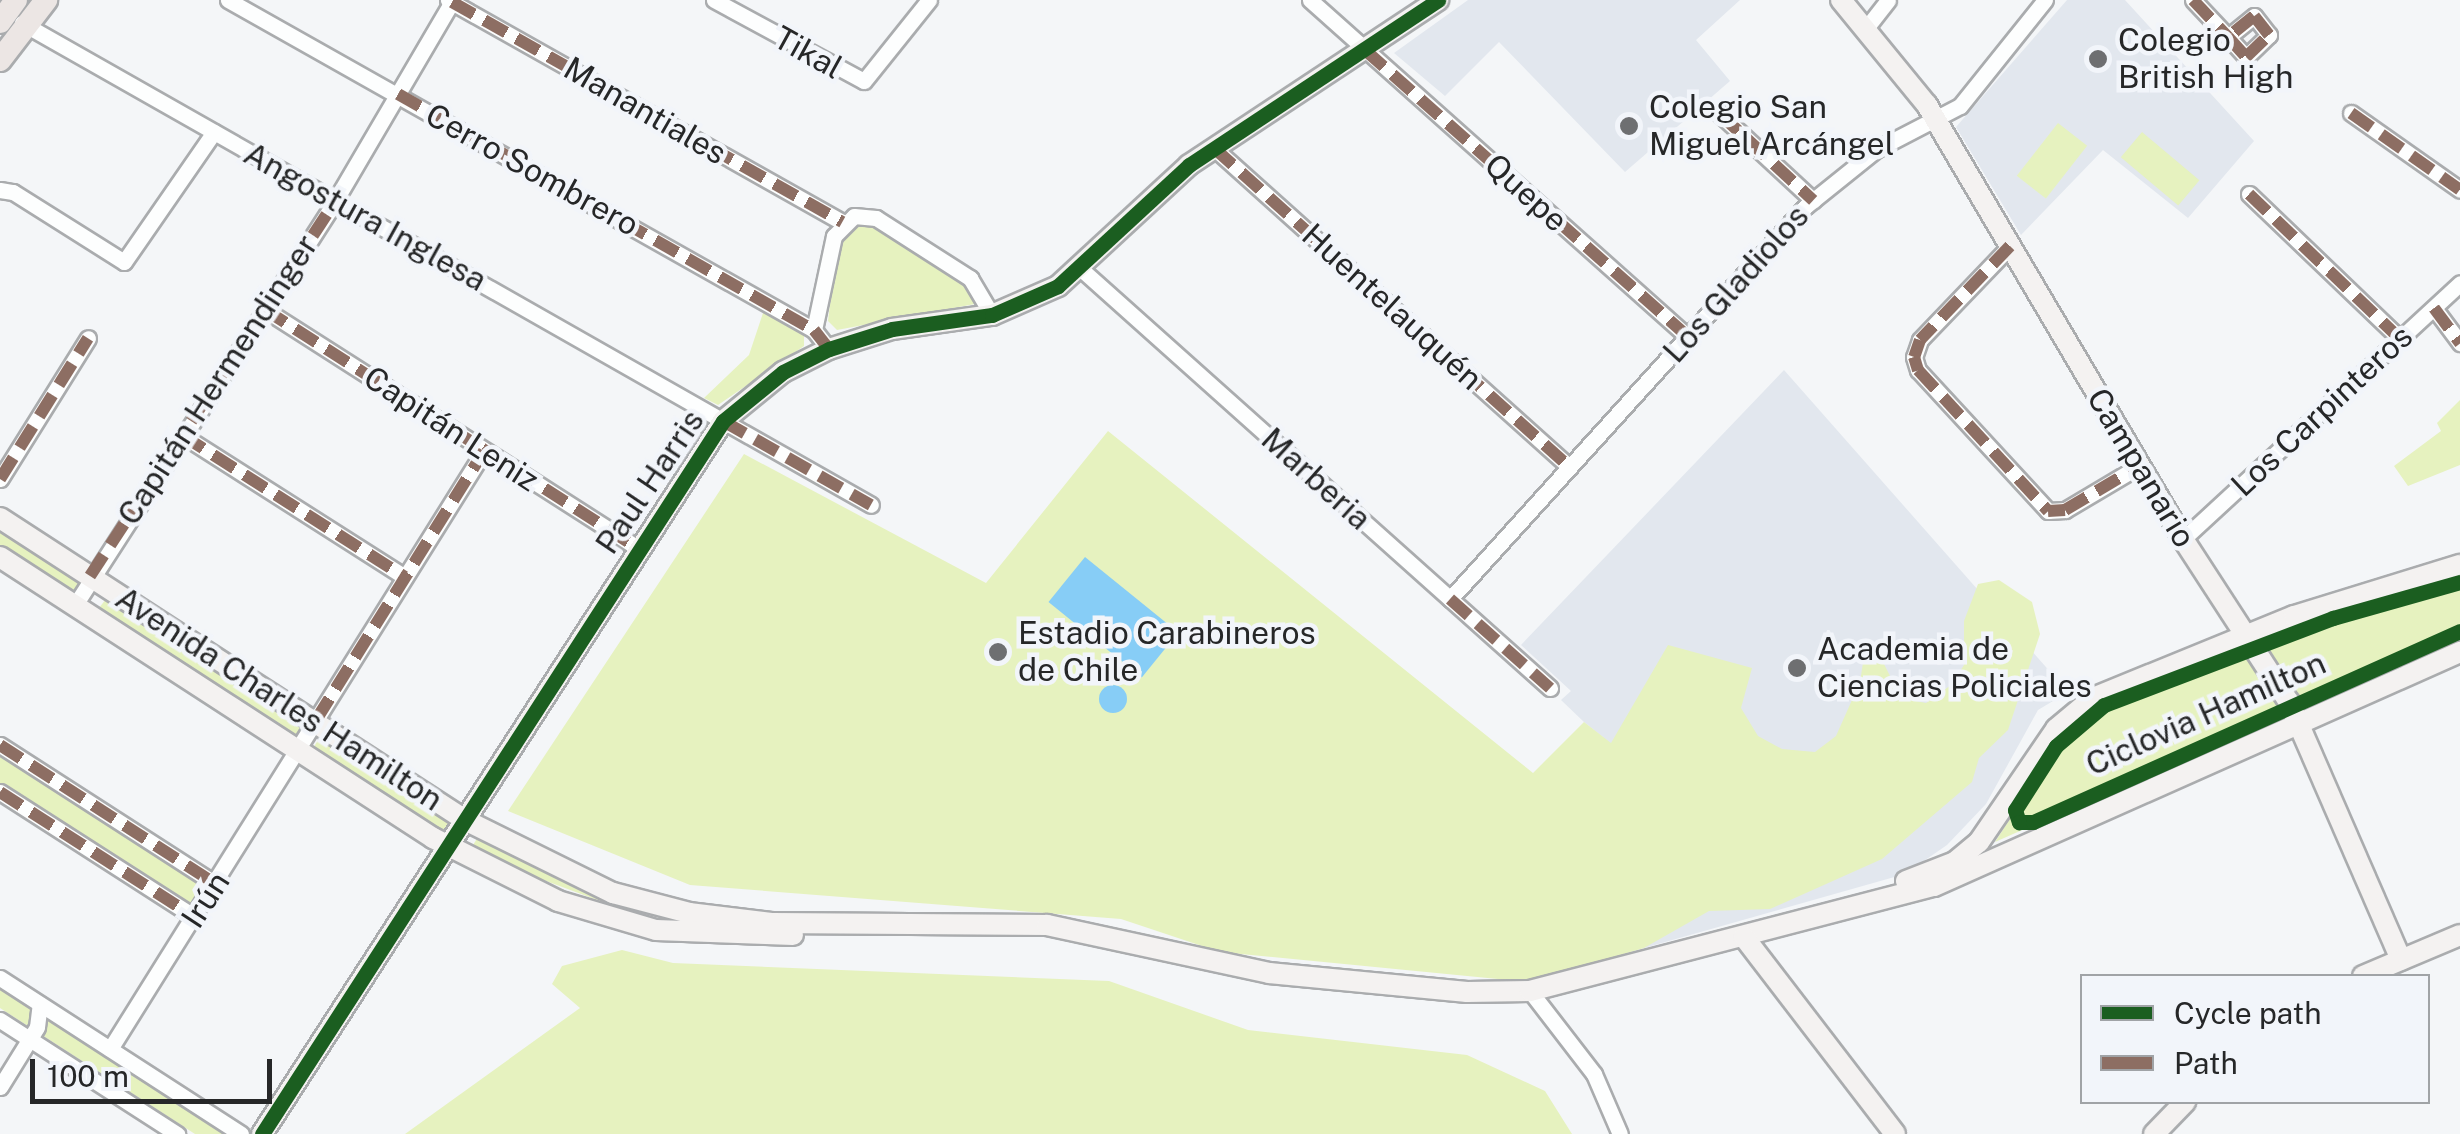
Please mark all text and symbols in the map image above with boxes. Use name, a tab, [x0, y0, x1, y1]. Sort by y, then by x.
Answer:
street label: Tikal	[767, 19, 849, 87]
place label: Colegio British High	[2118, 22, 2293, 97]
marker: Colegio British High	[2087, 48, 2109, 70]
street label: Manantiales	[557, 49, 733, 173]
place label: Colegio San Miguel Arcángel	[1649, 89, 1894, 164]
street label: Cerro Sombrero	[419, 96, 645, 244]
marker: Colegio San Miguel Arcángel	[1618, 115, 1640, 137]
street label: Angostura Inglesa	[237, 134, 493, 300]
street label: Quepe	[1477, 146, 1575, 240]
street label: Los Gladiolos	[1655, 197, 1817, 371]
street label: Huentelauquén	[1294, 216, 1490, 398]
street label: Capitán Hermendinger	[110, 228, 326, 532]
street label: Los Carpinteros	[2224, 317, 2420, 505]
street label: Capitán Leniz	[356, 358, 546, 500]
street label: Campanario	[2079, 382, 2203, 554]
street label: Paul Harris	[588, 403, 712, 561]
street label: Marberia	[1253, 420, 1379, 538]
street label: Avenida Charles Hamilton	[108, 579, 450, 819]
place label: Estadio Carabineros de Chile	[1018, 615, 1316, 690]
place label: Academia de Ciencias Policiales	[1817, 631, 2092, 706]
marker: Estadio Carabineros de Chile	[987, 641, 1009, 663]
street label: Ciclovia Hamilton	[2080, 644, 2332, 784]
marker: Academia de Ciencias Policiales	[1786, 657, 1808, 679]
street label: Irún	[174, 865, 238, 935]
legend	[2080, 974, 2430, 1104]
text: Cycle path	[2174, 995, 2322, 1031]
scale bar	[35, 1039, 278, 1101]
text: Path	[2174, 1045, 2238, 1081]
text: 100 m	[47, 1058, 129, 1094]

